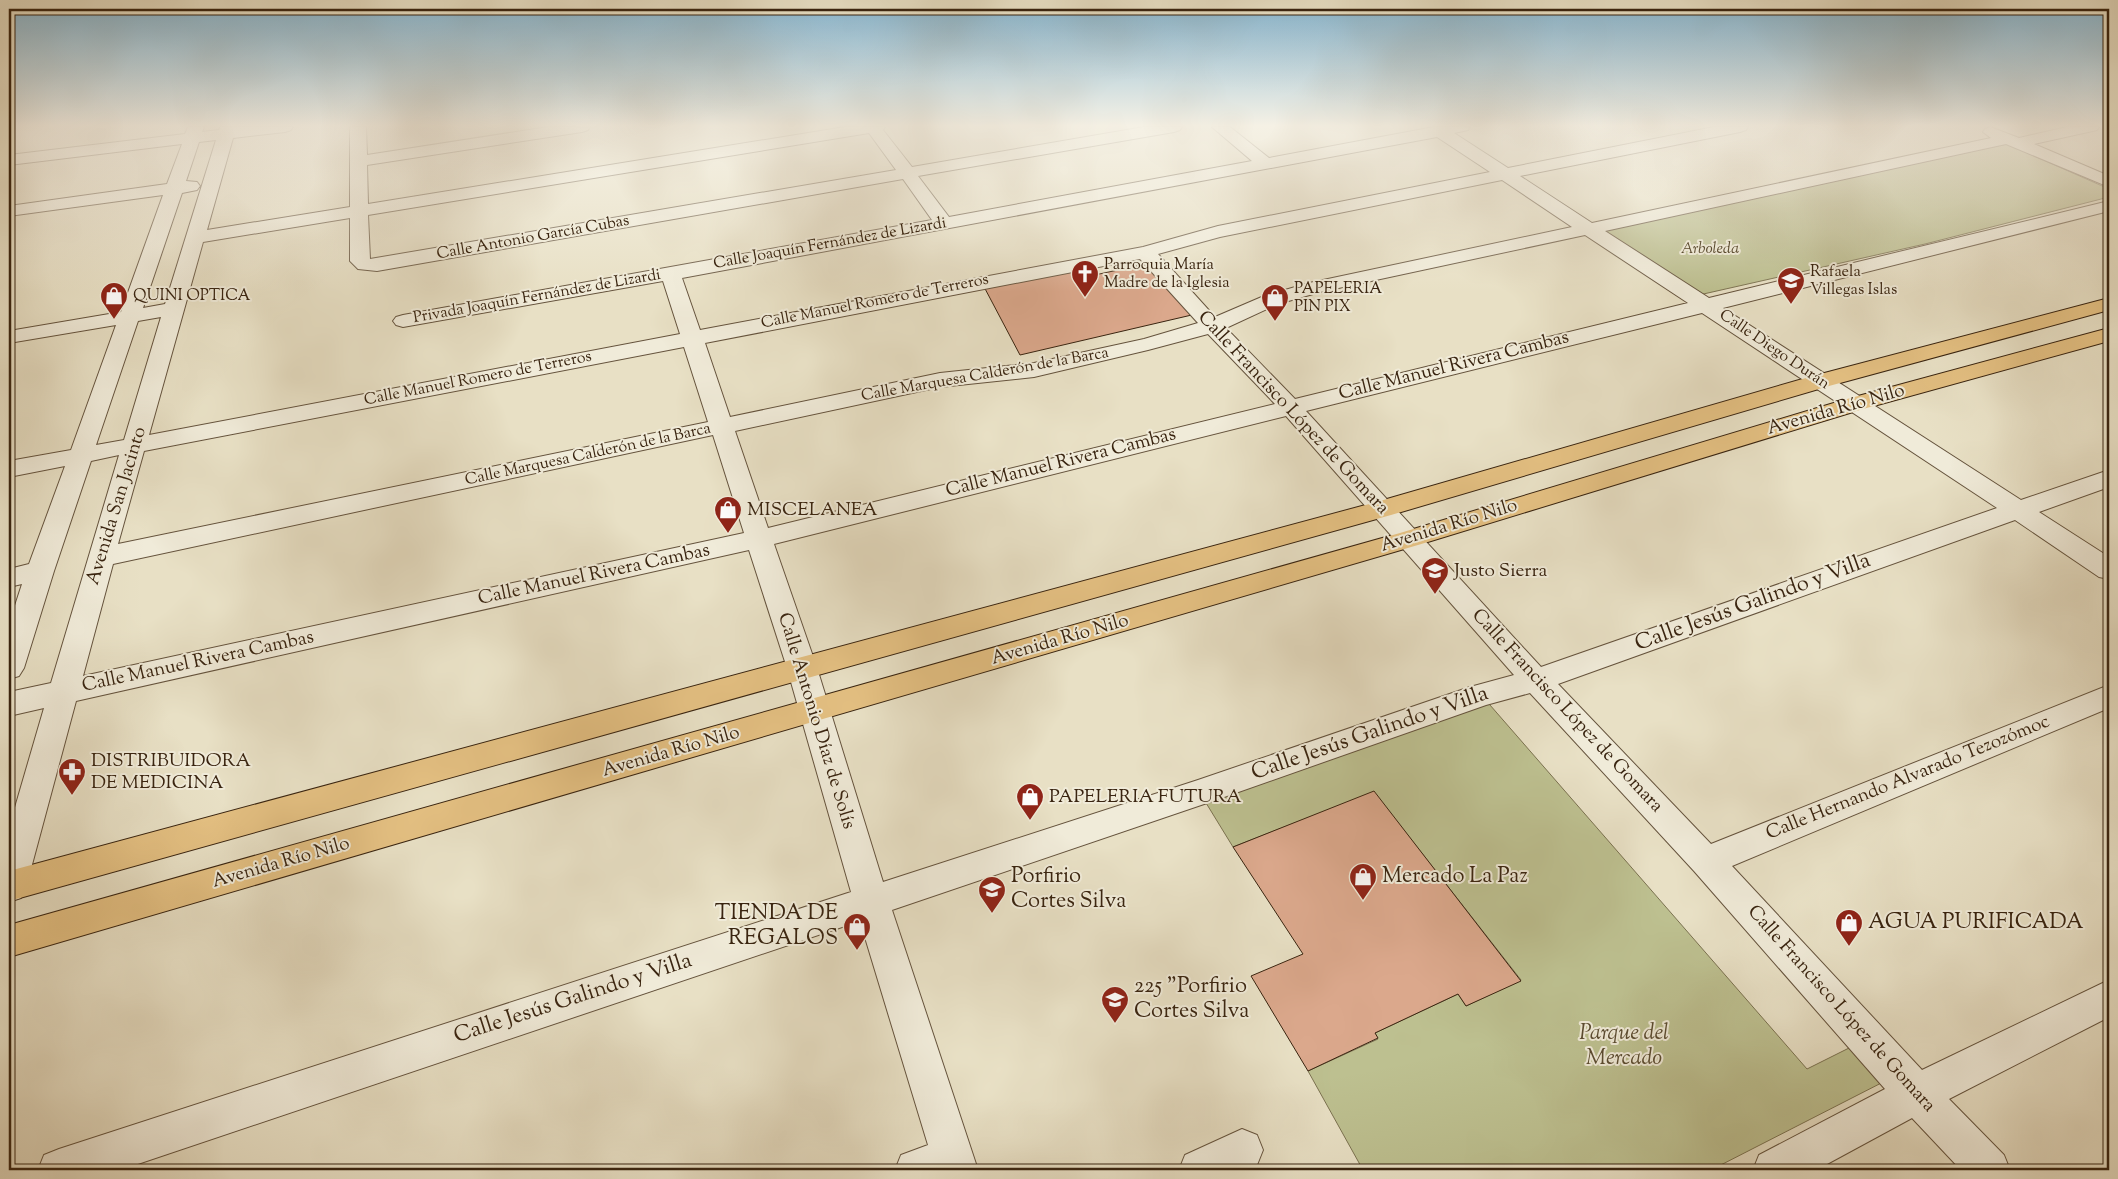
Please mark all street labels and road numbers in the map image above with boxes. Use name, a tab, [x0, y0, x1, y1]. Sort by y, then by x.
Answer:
street label: Calle Antonio García Cubas	[435, 210, 631, 266]
street label: Calle Joaquín Fernández de Lizardi	[712, 212, 949, 276]
street label: Privada Joaquín Fernández de Lizardi	[411, 264, 663, 330]
street label: Calle Manuel Romero de Terreros	[759, 269, 991, 335]
street label: Calle Diego Durán	[1714, 304, 1834, 396]
street label: Calle Francisco López de Gomara	[1191, 305, 1395, 521]
street label: Calle Manuel Rivera Cambas	[1336, 324, 1572, 408]
street label: Calle Marquesa Calderón de la Barca	[859, 342, 1111, 408]
street label: Calle Manuel Romero de Terreros	[362, 346, 594, 412]
street label: Avenida Río Nilo	[1764, 377, 1908, 443]
street label: Calle Marquesa Calderón de la Barca	[463, 418, 714, 492]
street label: Calle Manuel Rivera Cambas	[943, 421, 1179, 505]
street label: Avenida San Jacinto	[80, 424, 154, 588]
street label: Avenida Río Nilo	[1377, 492, 1521, 560]
street label: Calle Manuel Rivera Cambas	[476, 537, 712, 613]
street label: Calle Jesús Galindo y Villa	[1631, 545, 1875, 661]
street label: Calle Francisco López de Gomara	[1465, 603, 1669, 819]
street label: Avenida Río Nilo	[988, 607, 1132, 673]
street label: Calle Antonio Díaz de Solís	[770, 609, 862, 833]
street label: Calle Manuel Rivera Cambas	[80, 624, 316, 700]
street label: Calle Jesús Galindo y Villa	[1247, 678, 1493, 790]
street label: Calle Hernando Alvarado Tezozómoc	[1762, 708, 2054, 847]
street label: Avenida Río Nilo	[599, 719, 743, 785]
street label: Avenida Río Nilo	[209, 830, 353, 896]
street label: Calle Francisco López de Gomara	[1740, 899, 1942, 1119]
street label: Calle Jesús Galindo y Villa	[450, 945, 696, 1053]

